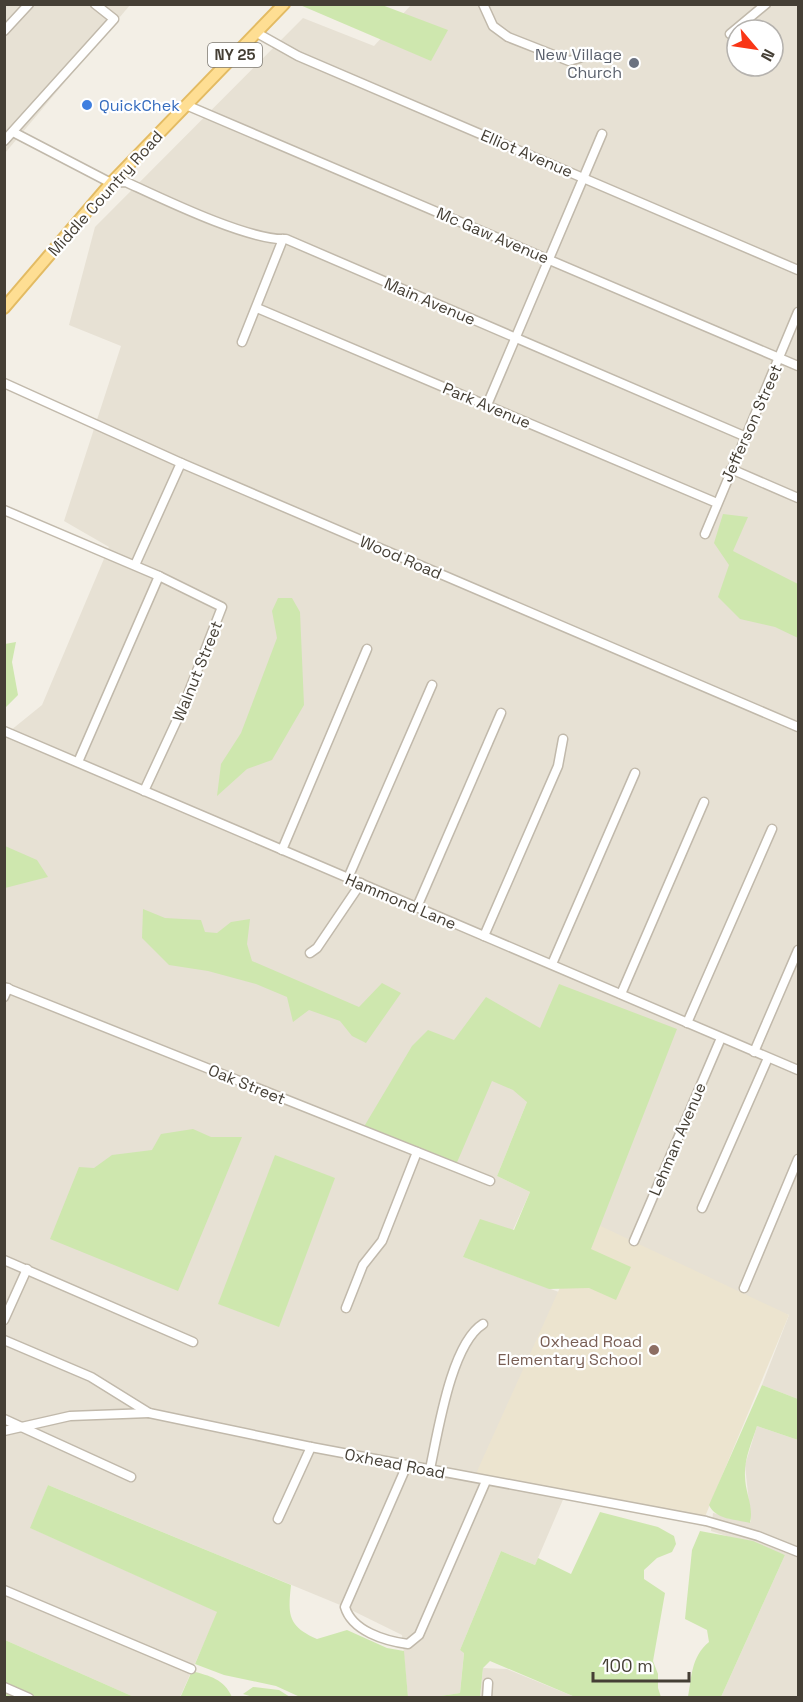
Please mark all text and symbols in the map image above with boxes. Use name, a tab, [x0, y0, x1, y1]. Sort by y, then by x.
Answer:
north arrow	[725, 18, 785, 78]
road number: NY 25	[208, 43, 262, 67]
place label: New Village Church	[535, 44, 622, 83]
text: N	[756, 45, 779, 65]
marker: New Village Church	[627, 56, 641, 70]
place label: QuickChek	[99, 95, 180, 116]
marker: QuickChek	[80, 98, 94, 112]
street label: Elliot Avenue	[478, 125, 576, 182]
street label: Middle Country Road	[43, 126, 167, 261]
street label: Mc Gaw Avenue	[433, 202, 552, 269]
street label: Main Avenue	[381, 273, 479, 330]
street label: Jefferson Street	[716, 361, 787, 485]
street label: Park Avenue	[440, 377, 534, 433]
street label: Wood Road	[357, 531, 445, 584]
street label: Walnut Street	[168, 618, 227, 725]
street label: Hammond Lane	[342, 869, 459, 934]
street label: Oak Street	[205, 1059, 289, 1109]
street label: Lehman Avenue	[644, 1079, 711, 1199]
place label: Oxhead Road Elementary School	[497, 1331, 642, 1370]
marker: Oxhead Road Elementary School	[647, 1343, 661, 1357]
street label: Oxhead Road	[343, 1443, 447, 1484]
scale bar	[593, 1645, 689, 1683]
text: 100 m	[602, 1654, 653, 1677]

